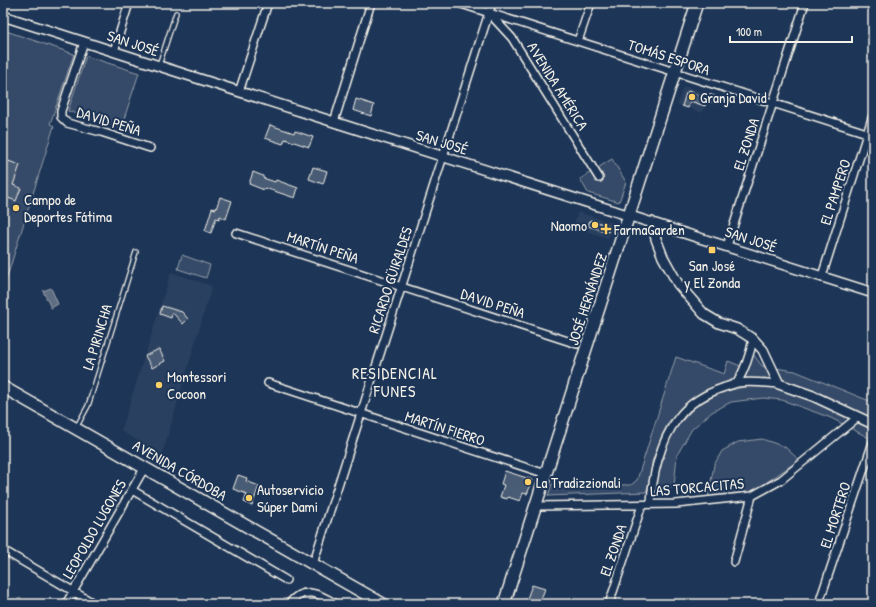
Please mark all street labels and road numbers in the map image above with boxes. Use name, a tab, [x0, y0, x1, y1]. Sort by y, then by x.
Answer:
street label: SAN JOSÉ	[105, 25, 162, 61]
street label: TOMÁS ESPORA	[625, 34, 713, 80]
street label: AVENIDA AMÉRICA	[522, 38, 594, 135]
street label: DAVID PEÑA	[74, 101, 144, 141]
street label: EL ZONDA	[728, 114, 765, 173]
street label: SAN JOSÉ	[414, 124, 471, 160]
street label: EL PAMPERO	[814, 156, 856, 228]
street label: SAN JOSÉ	[723, 221, 780, 257]
street label: RICARDO GÜIRALDES	[363, 224, 417, 336]
street label: MARTÍN PEÑA	[284, 226, 362, 269]
street label: JOSÉ HERNÁNDEZ	[562, 250, 612, 348]
street label: DAVID PEÑA	[458, 283, 528, 323]
street label: LA PIRINCHA	[77, 301, 117, 373]
street label: MARTÍN FIERRO	[402, 405, 488, 451]
street label: AVENIDA CÓRDOBA	[129, 435, 232, 506]
street label: LAS TORCACITAS	[649, 472, 745, 502]
street label: LEOPOLDO LUGONES	[57, 475, 131, 583]
street label: EL MORTERO	[814, 479, 856, 551]
street label: EL ZONDA	[594, 520, 632, 579]

